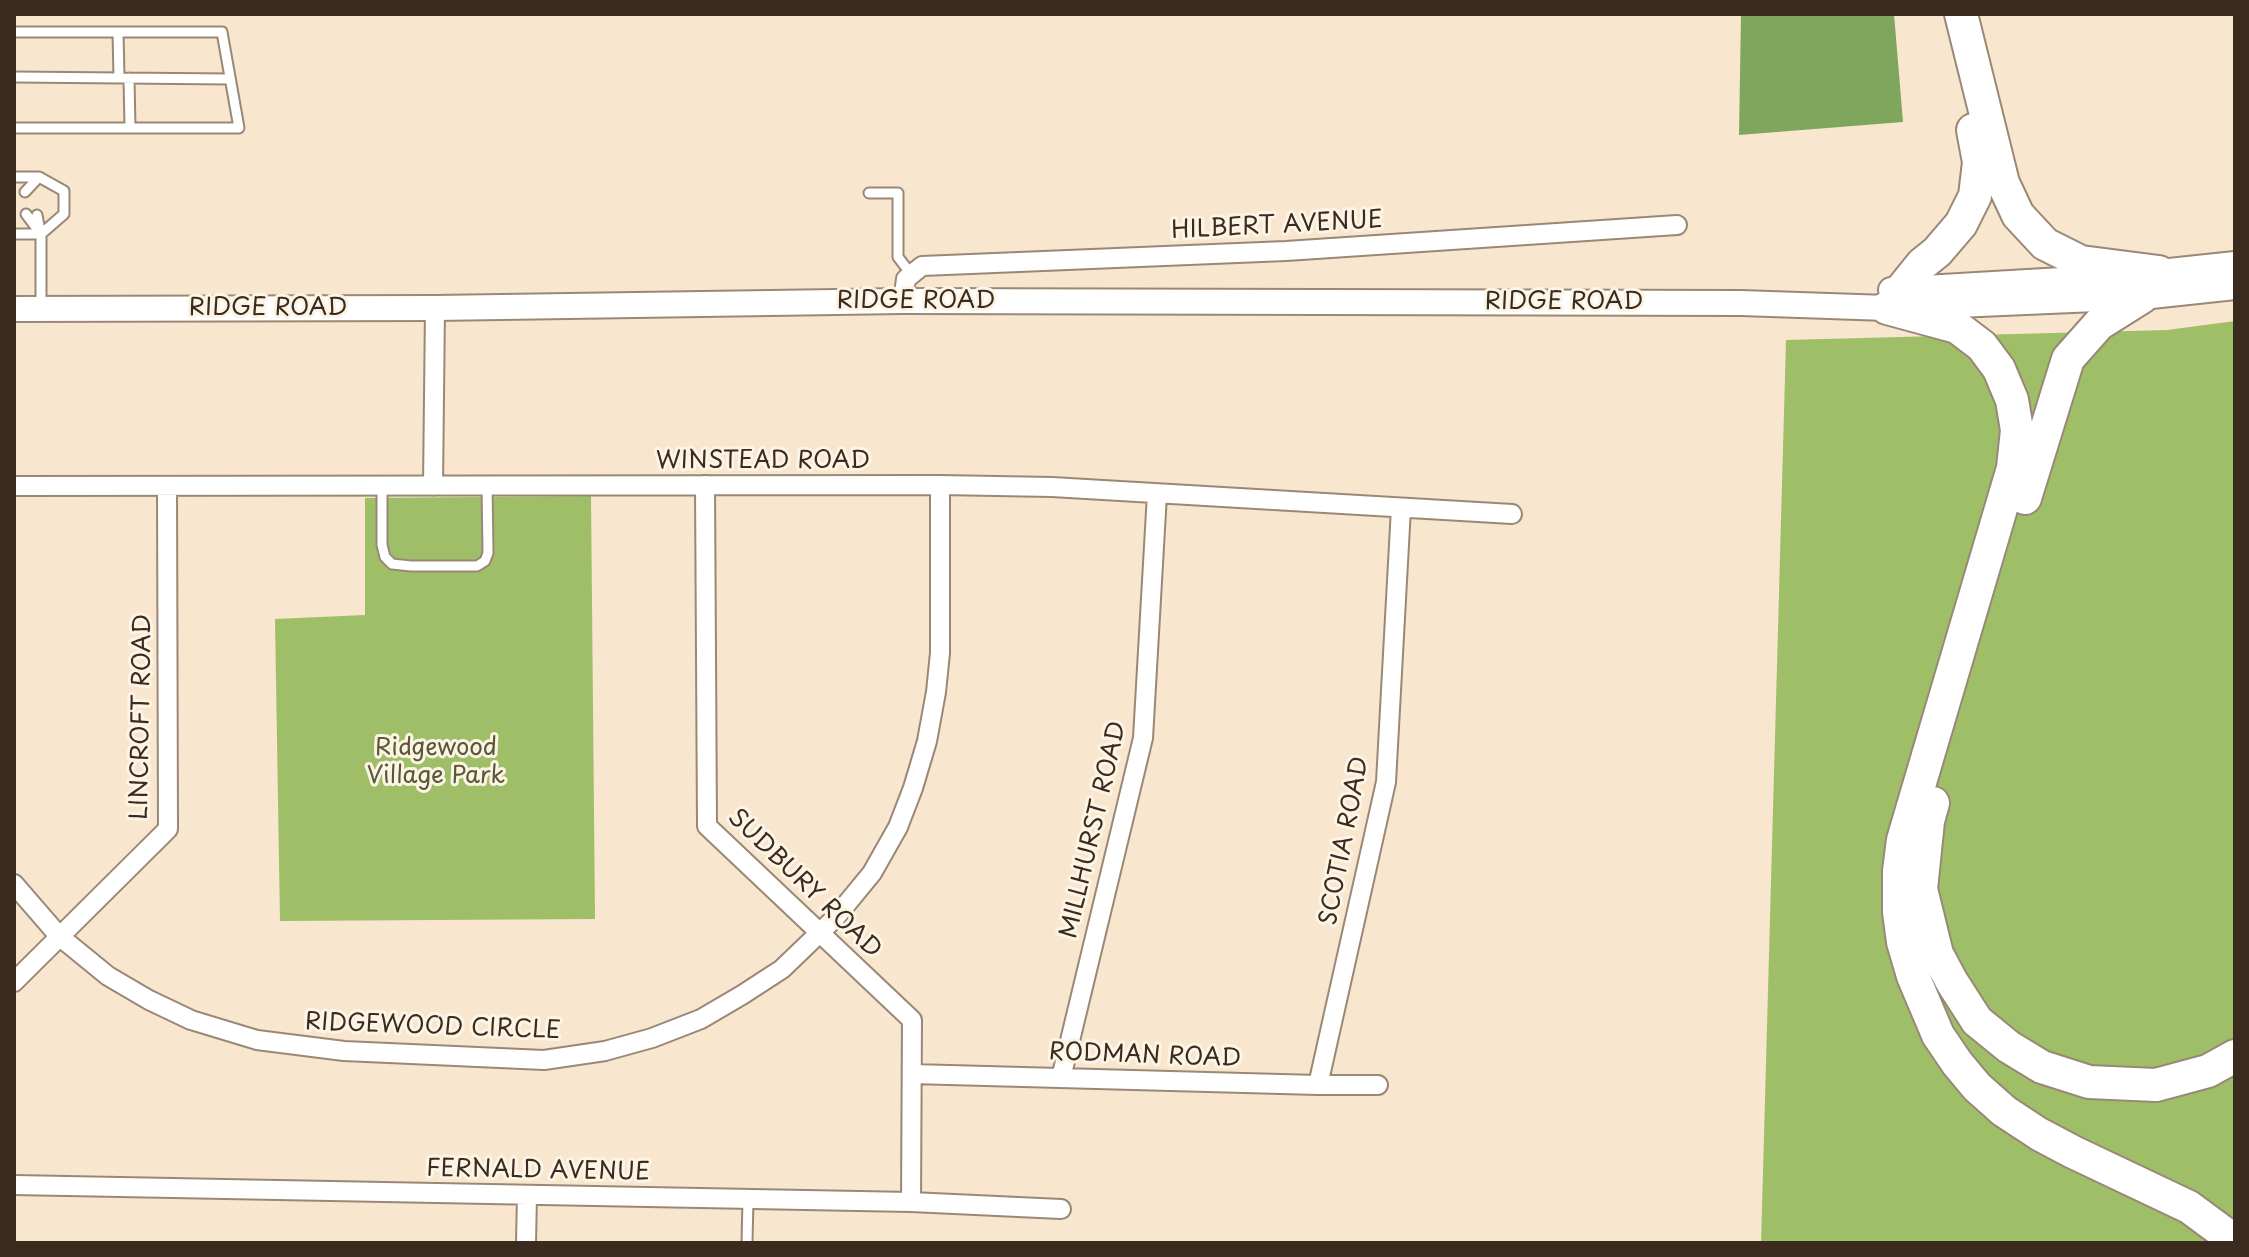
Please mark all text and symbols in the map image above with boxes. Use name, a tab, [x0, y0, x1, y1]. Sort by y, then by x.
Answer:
street label: HILBERT AVENUE	[1171, 206, 1383, 246]
street label: RIDGE ROAD	[837, 287, 995, 315]
street label: RIDGE ROAD	[1485, 288, 1643, 316]
street label: RIDGE ROAD	[189, 294, 347, 322]
street label: WINSTEAD ROAD	[656, 447, 870, 475]
street label: LINCROFT ROAD	[126, 614, 158, 820]
street label: MILLHURST ROAD	[1055, 719, 1133, 941]
park label: Ridgewood Village Park	[367, 734, 505, 790]
street label: SCOTIA ROAD	[1315, 754, 1375, 928]
street label: SUDBURY ROAD	[721, 803, 887, 965]
street label: RIDGEWOOD CIRCLE	[305, 1008, 561, 1046]
street label: RODMAN ROAD	[1048, 1038, 1242, 1074]
street label: FERNALD AVENUE	[426, 1155, 650, 1187]

